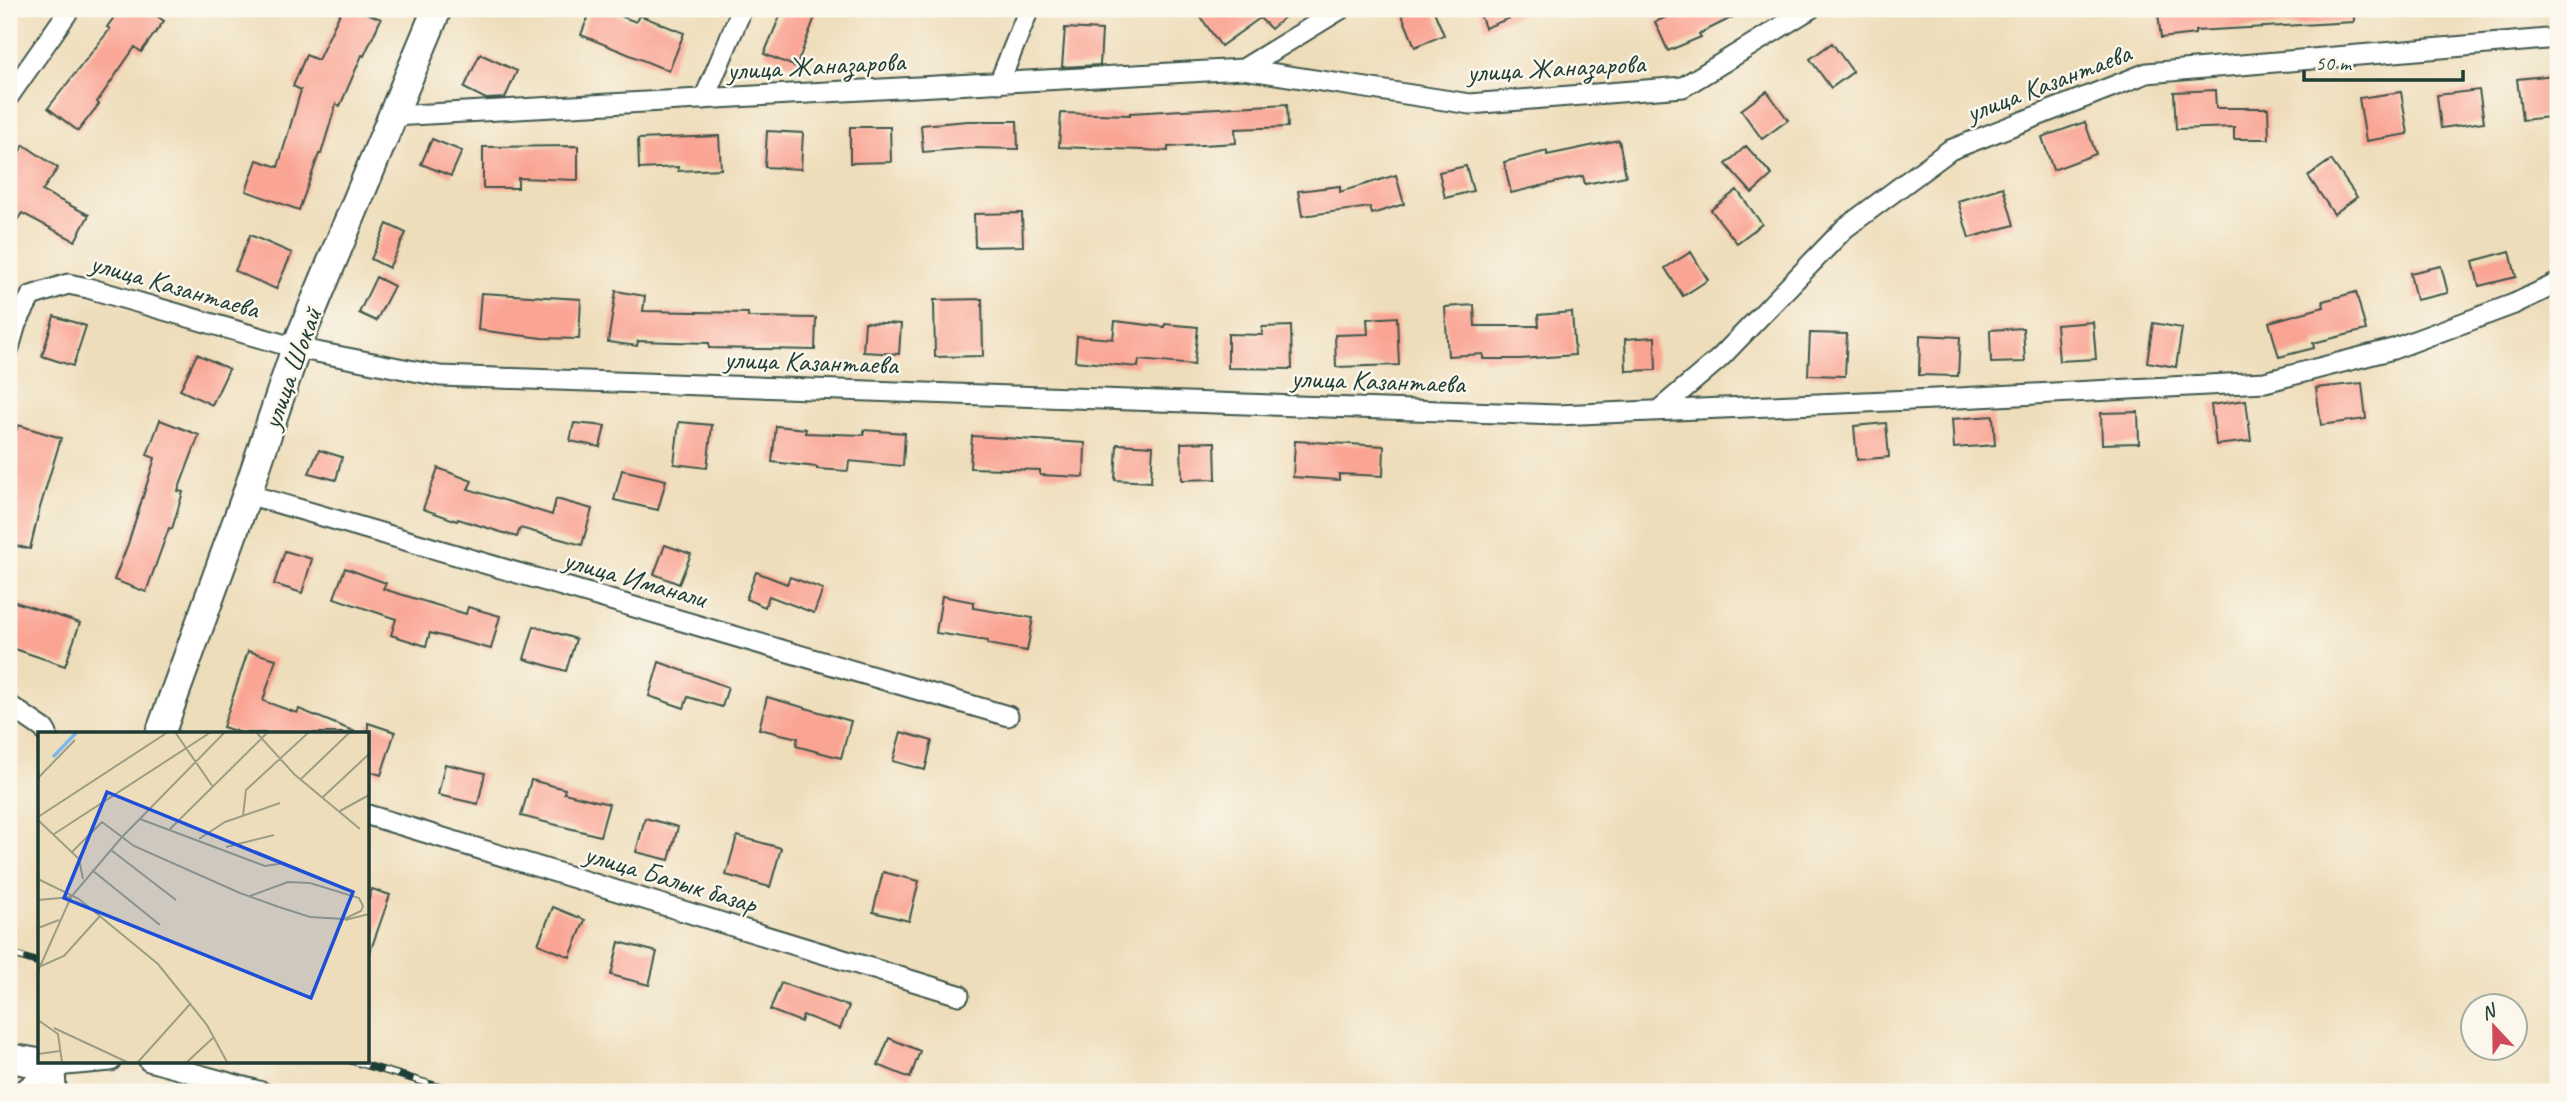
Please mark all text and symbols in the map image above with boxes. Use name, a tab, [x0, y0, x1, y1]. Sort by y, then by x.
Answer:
street label: улица Казантаева	[1959, 34, 2137, 131]
scale bar	[2304, 38, 2464, 82]
street label: улица Жаназарова	[724, 43, 908, 89]
street label: улица Жаназарова	[1464, 45, 1648, 91]
text: 50 m	[2315, 50, 2353, 76]
street label: улица Казантаева	[85, 244, 265, 327]
street label: улица Шокай	[253, 302, 330, 435]
street label: улица Казантаева	[722, 341, 900, 382]
street label: улица Казантаева	[1289, 360, 1467, 401]
street label: улица Иманали	[558, 541, 713, 616]
inset map	[38, 732, 369, 1062]
street label: улица Балык базар	[579, 835, 763, 922]
north arrow	[2458, 992, 2528, 1062]
text: N	[2478, 998, 2501, 1025]

